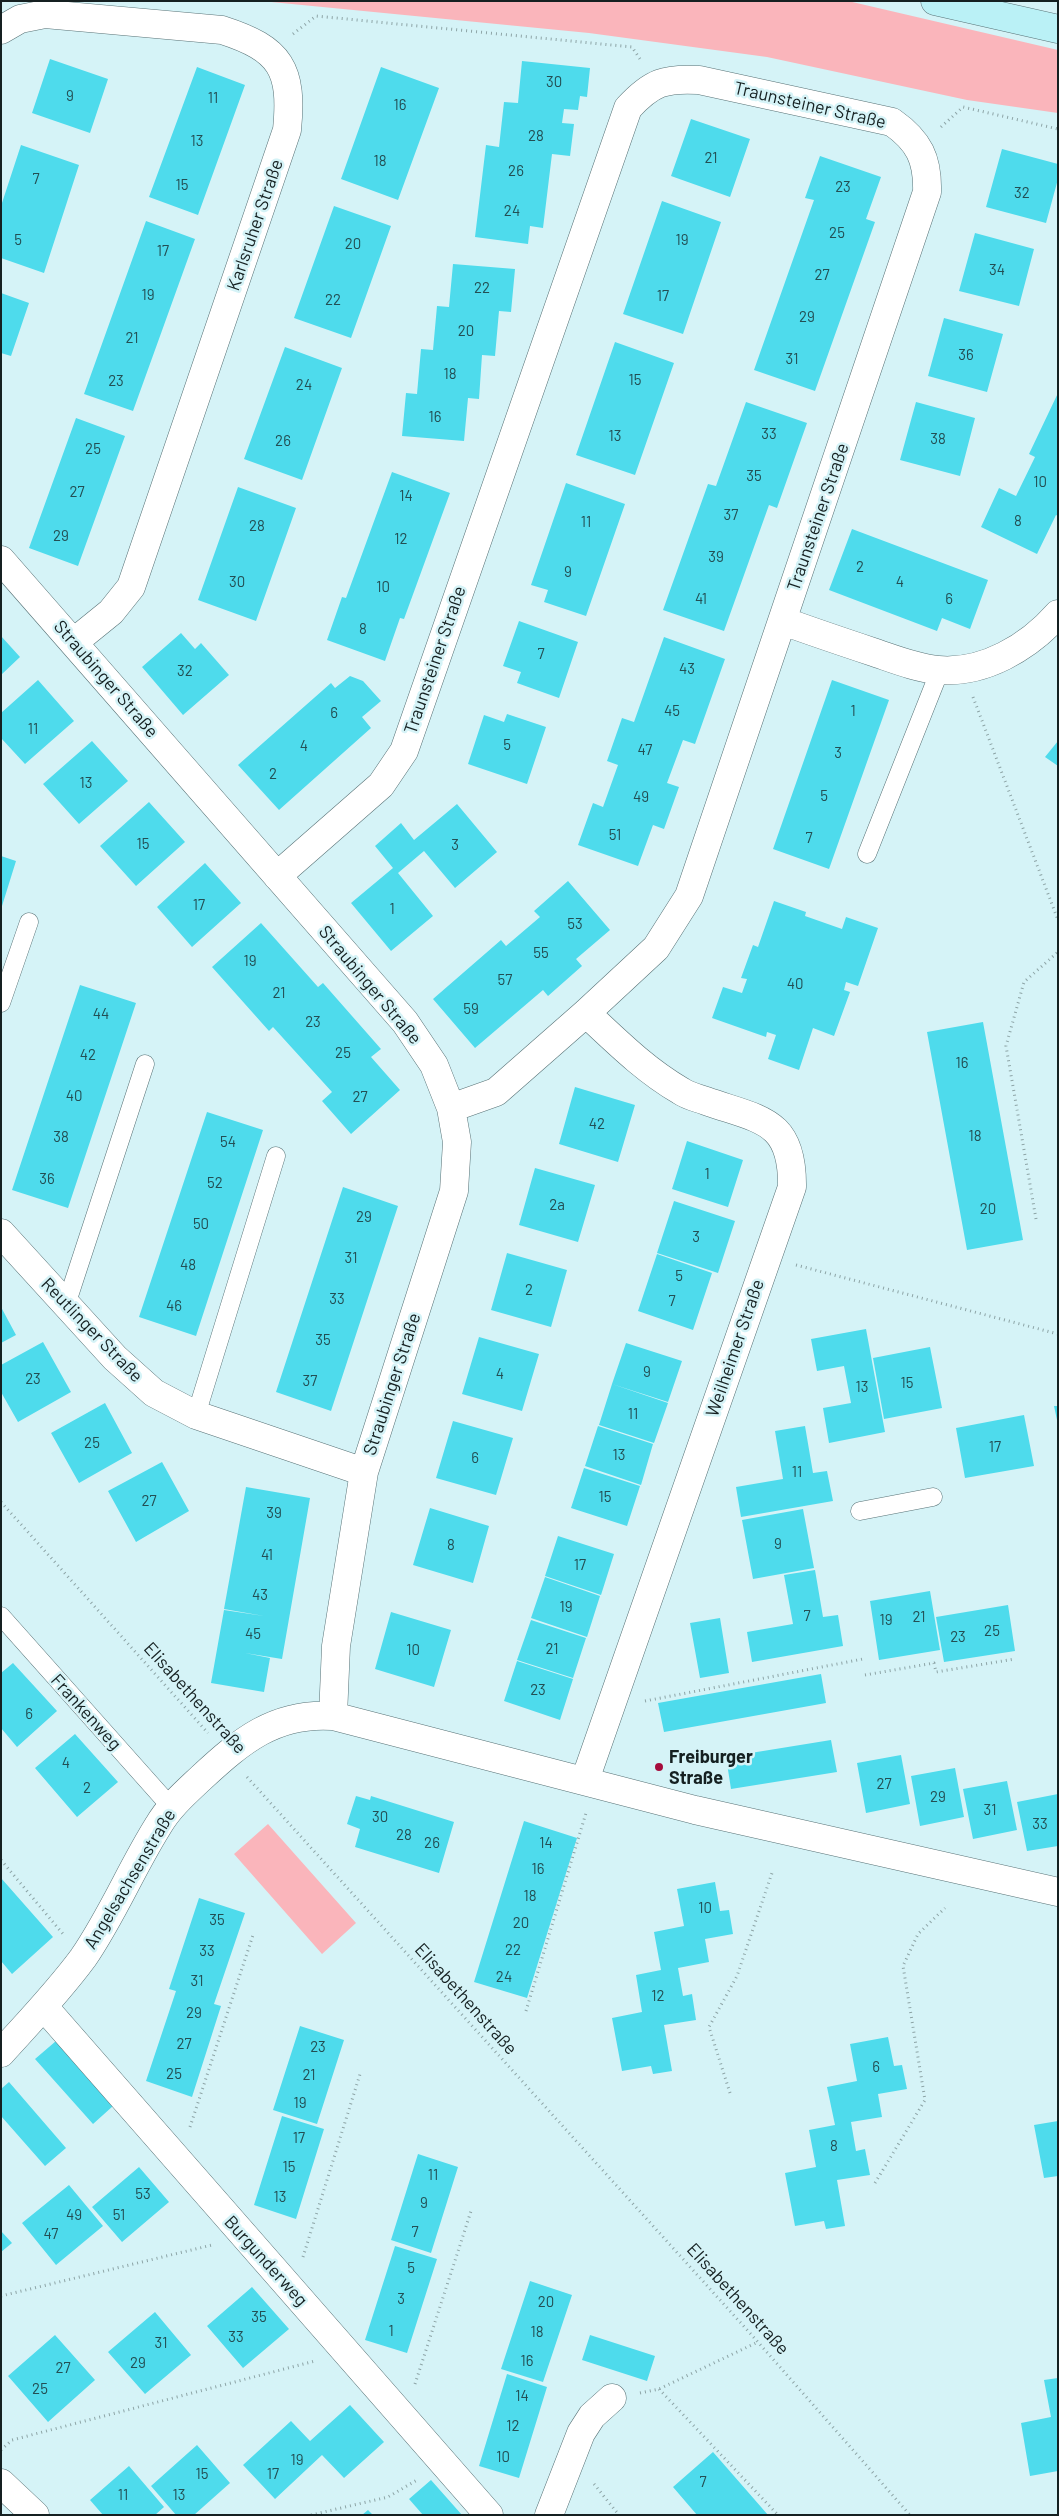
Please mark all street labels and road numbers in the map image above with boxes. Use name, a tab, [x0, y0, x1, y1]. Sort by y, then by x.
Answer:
street label: Traunsteiner Straße	[732, 77, 888, 133]
street label: Karlsruher Straße	[222, 156, 288, 294]
street label: Traunsteiner Straße	[783, 440, 853, 594]
street label: Traunsteiner Straße	[400, 583, 470, 737]
street label: Straubinger Straße	[49, 616, 163, 742]
street label: Straubinger Straße	[314, 921, 426, 1049]
street label: Reutlinger Straße	[37, 1273, 147, 1387]
street label: Weilheimer Straße	[701, 1276, 769, 1420]
street label: Straubinger Straße	[359, 1310, 425, 1458]
street label: Elisabethenstraße	[139, 1638, 251, 1758]
street label: Frankenweg	[46, 1669, 126, 1755]
street label: Angelsachsenstraße	[80, 1805, 180, 1953]
street label: Elisabethenstraße	[410, 1939, 522, 2059]
street label: Burgunderweg	[220, 2211, 312, 2311]
street label: Elisabethenstraße	[682, 2239, 794, 2359]

